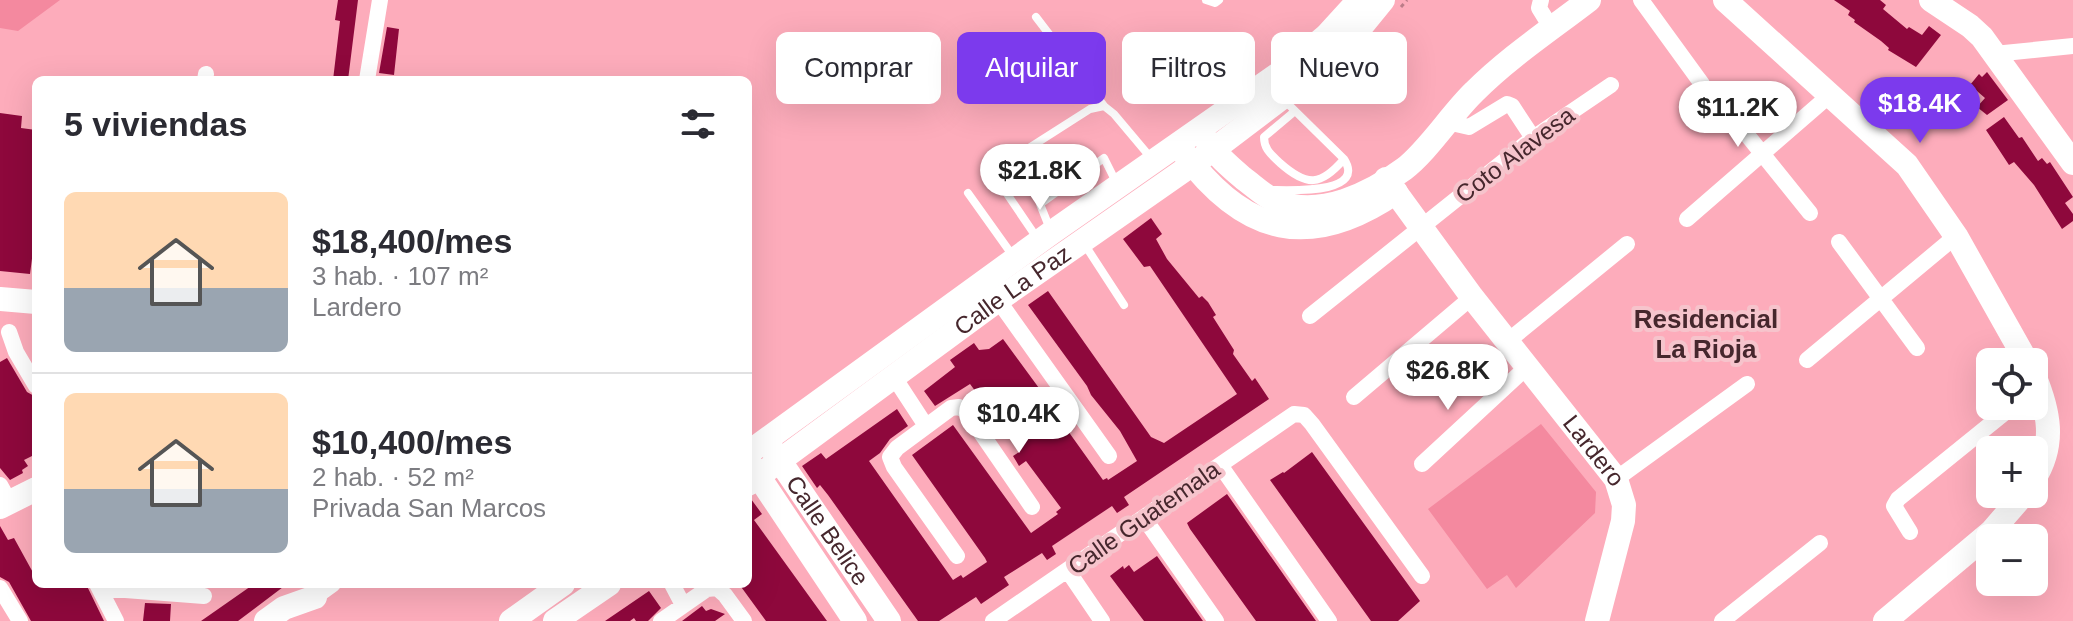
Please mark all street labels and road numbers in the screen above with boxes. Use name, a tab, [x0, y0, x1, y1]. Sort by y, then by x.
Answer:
street label: Coto Alavesa	[1450, 101, 1580, 208]
street label: Calle La Paz	[949, 239, 1076, 340]
street label: Lardero	[1558, 410, 1630, 491]
street label: Calle Guatemala	[1063, 455, 1225, 580]
street label: Calle Belice	[781, 470, 875, 590]

